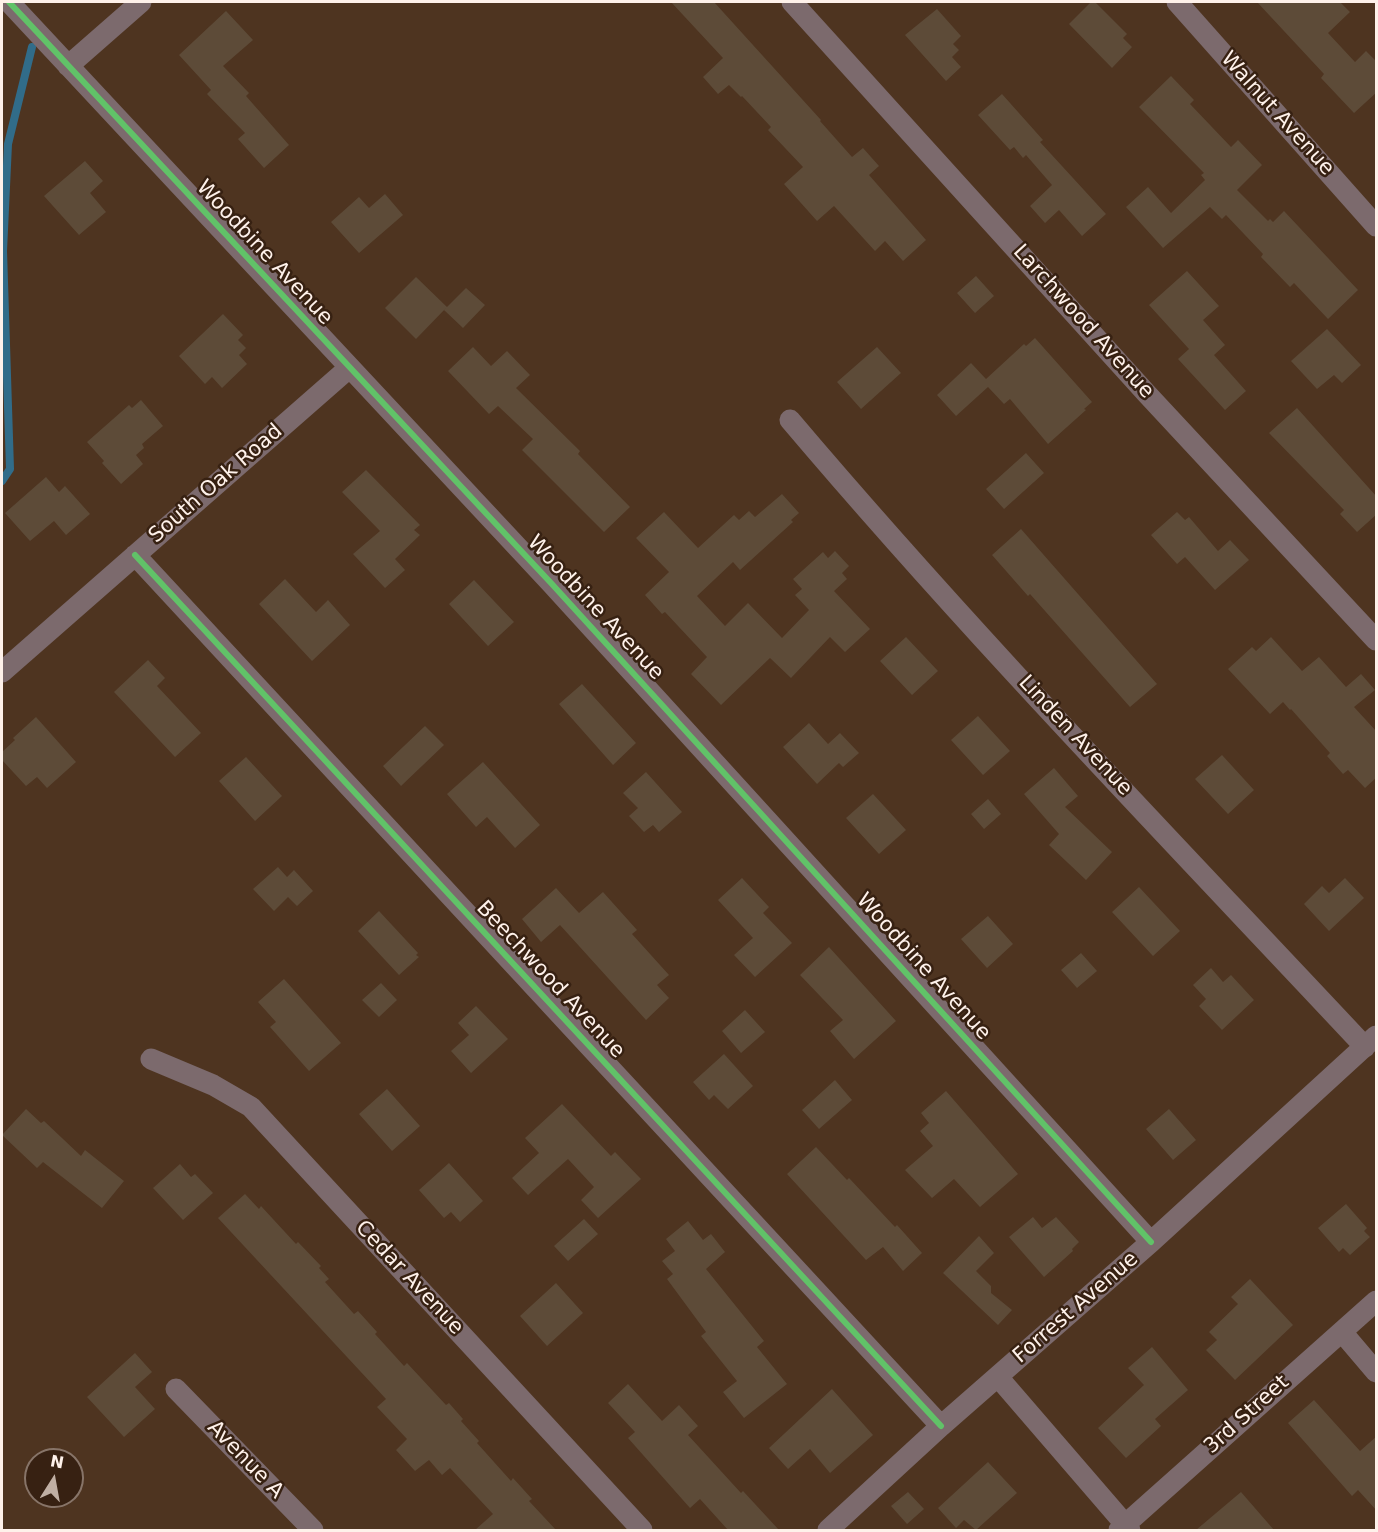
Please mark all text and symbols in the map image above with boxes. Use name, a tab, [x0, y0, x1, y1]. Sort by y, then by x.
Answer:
street label: Walnut Avenue	[1215, 47, 1339, 181]
street label: Woodbine Avenue	[190, 175, 338, 331]
street label: Larchwood Avenue	[1007, 240, 1159, 404]
street label: South Oak Road	[144, 419, 288, 549]
street label: Woodbine Avenue	[521, 530, 669, 686]
street label: Linden Avenue	[1013, 671, 1137, 801]
street label: Woodbine Avenue	[851, 888, 995, 1046]
street label: Beechwood Avenue	[471, 896, 629, 1064]
street label: Cedar Avenue	[350, 1216, 468, 1340]
street label: Forrest Avenue	[1008, 1247, 1144, 1369]
street label: 3rd Street	[1199, 1370, 1295, 1460]
street label: Avenue A	[202, 1416, 288, 1504]
north arrow	[24, 1448, 84, 1508]
text: N	[49, 1451, 66, 1472]

